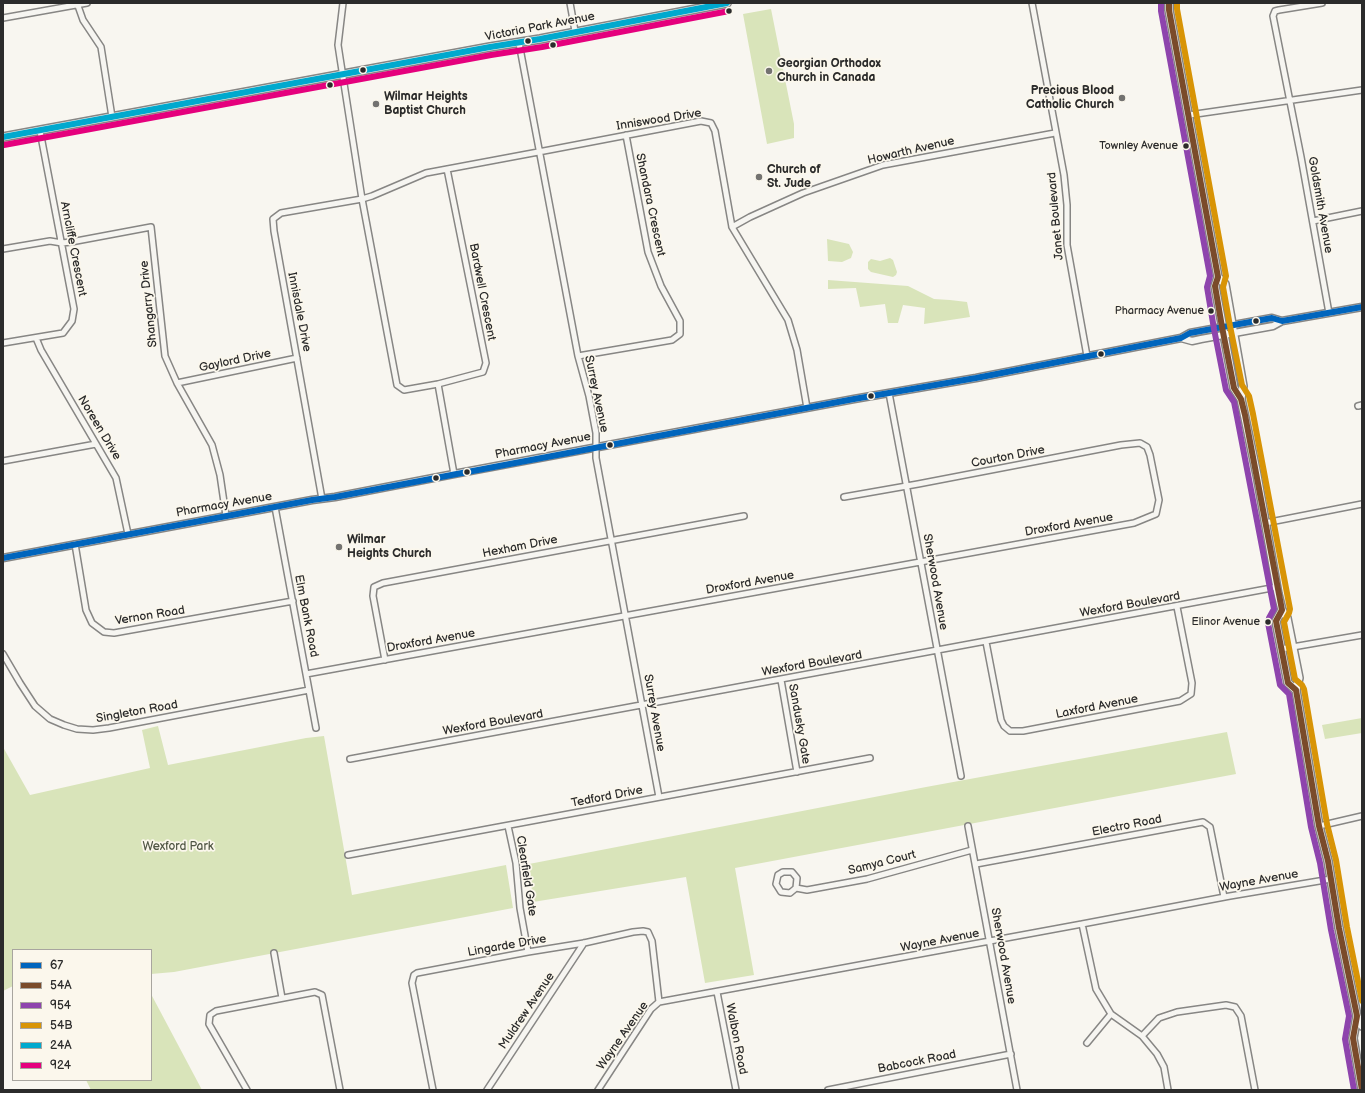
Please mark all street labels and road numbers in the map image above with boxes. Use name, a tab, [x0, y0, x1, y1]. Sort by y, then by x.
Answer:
street label: Victoria Park Avenue	[484, 9, 596, 45]
street label: Inniswood Drive	[615, 106, 703, 134]
street label: Howarth Avenue	[866, 134, 956, 168]
street label: Shandara Crescent	[632, 152, 668, 258]
street label: Goldsmith Avenue	[1304, 156, 1336, 254]
street label: Janet Boulevard	[1045, 171, 1067, 261]
street label: Arncliffe Crescent	[57, 200, 89, 298]
street label: Bardwell Crescent	[466, 242, 498, 342]
street label: Shangarry Drive	[137, 260, 161, 348]
street label: Innisdale Drive	[284, 271, 314, 353]
street label: Gaylord Drive	[198, 346, 272, 376]
street label: Surrey Avenue	[581, 354, 611, 434]
street label: Noreen Drive	[74, 393, 124, 463]
street label: Pharmacy Avenue	[494, 430, 592, 462]
street label: Courton Drive	[970, 443, 1046, 471]
street label: Pharmacy Avenue	[175, 489, 273, 521]
street label: Droxford Avenue	[1024, 510, 1114, 540]
street label: Hexham Drive	[481, 533, 559, 561]
street label: Sherwood Avenue	[919, 533, 951, 631]
street label: Droxford Avenue	[705, 568, 795, 598]
street label: Elm Bank Road	[291, 574, 321, 658]
street label: Wexford Boulevard	[1079, 589, 1181, 621]
street label: Vernon Road	[114, 603, 186, 629]
street label: Droxford Avenue	[386, 626, 476, 656]
street label: Wexford Boulevard	[761, 648, 863, 680]
street label: Surrey Avenue	[640, 673, 668, 753]
street label: Sandusky Gate	[785, 683, 813, 765]
street label: Laxford Avenue	[1055, 692, 1139, 722]
street label: Singleton Road	[95, 698, 179, 726]
street label: Wexford Boulevard	[442, 707, 544, 739]
street label: Tedford Drive	[570, 783, 644, 811]
street label: Electro Road	[1091, 812, 1163, 840]
street label: Clearfield Gate	[513, 835, 539, 917]
street label: Samya Court	[847, 848, 917, 878]
street label: Wayne Avenue	[1218, 867, 1300, 895]
street label: Sherwood Avenue	[987, 907, 1019, 1005]
street label: Wayne Avenue	[899, 926, 981, 956]
street label: Lingarde Drive	[466, 932, 548, 960]
street label: Muldrew Avenue	[496, 970, 558, 1052]
street label: Wayne Avenue	[594, 999, 652, 1073]
street label: Walbon Road	[722, 1002, 750, 1076]
street label: Babcock Road	[877, 1047, 957, 1077]

